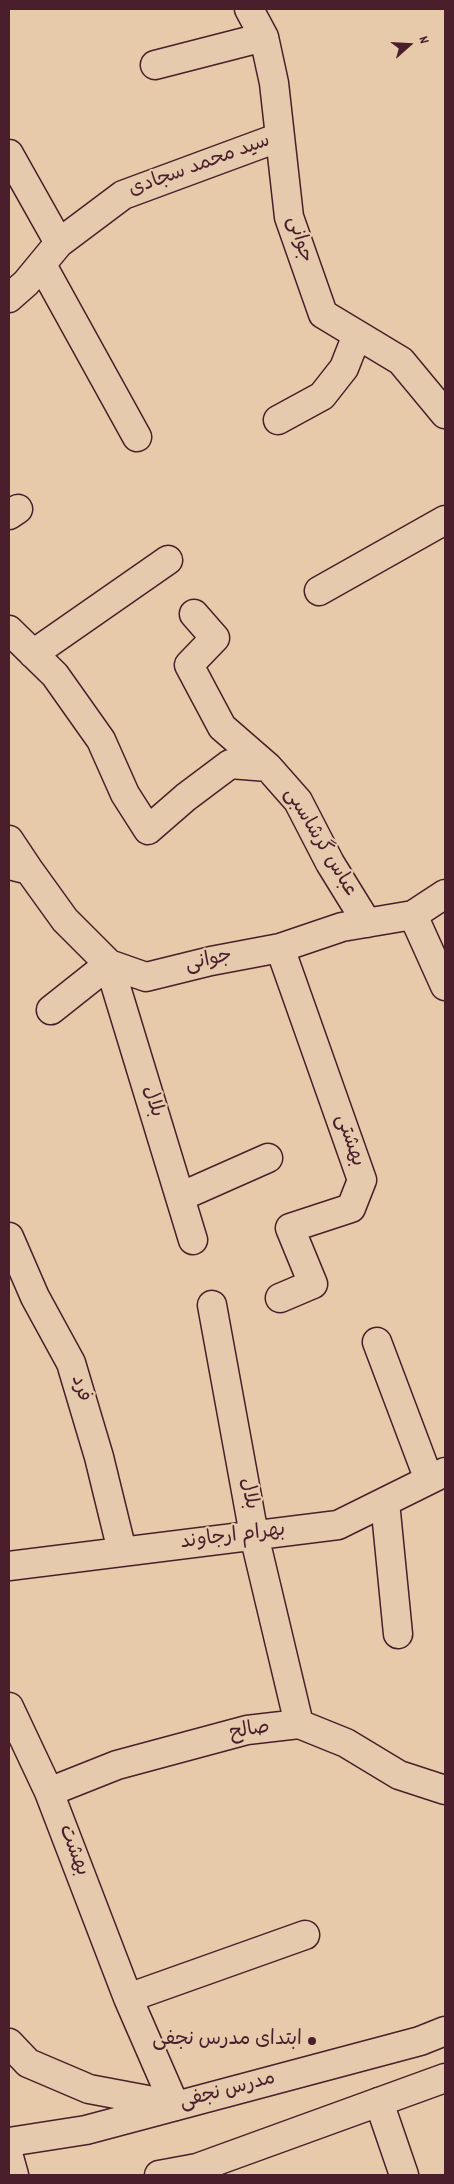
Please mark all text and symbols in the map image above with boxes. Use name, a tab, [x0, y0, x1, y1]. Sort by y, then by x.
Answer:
north arrow	[384, 20, 434, 70]
text: N	[413, 34, 434, 47]
street label: سید محمد سجادی	[126, 130, 274, 204]
street label: جوانی	[280, 214, 316, 266]
street label: عباس گرشاسبی	[277, 784, 361, 902]
street label: جوانی	[183, 945, 235, 979]
street label: بلال	[135, 1083, 167, 1121]
street label: بهشتی	[328, 1112, 368, 1170]
street label: فرد	[64, 1373, 94, 1405]
street label: بلال	[232, 1476, 262, 1512]
street label: بهرام ارجاوند	[179, 1520, 287, 1556]
street label: صالح	[228, 1717, 272, 1747]
street label: بهشت	[51, 1822, 93, 1880]
place label: ابتدای مدرس نجفی	[152, 2029, 302, 2053]
marker: ابتدای مدرس نجفی	[306, 2035, 318, 2047]
street label: مدرس نجفی	[178, 2068, 278, 2116]

